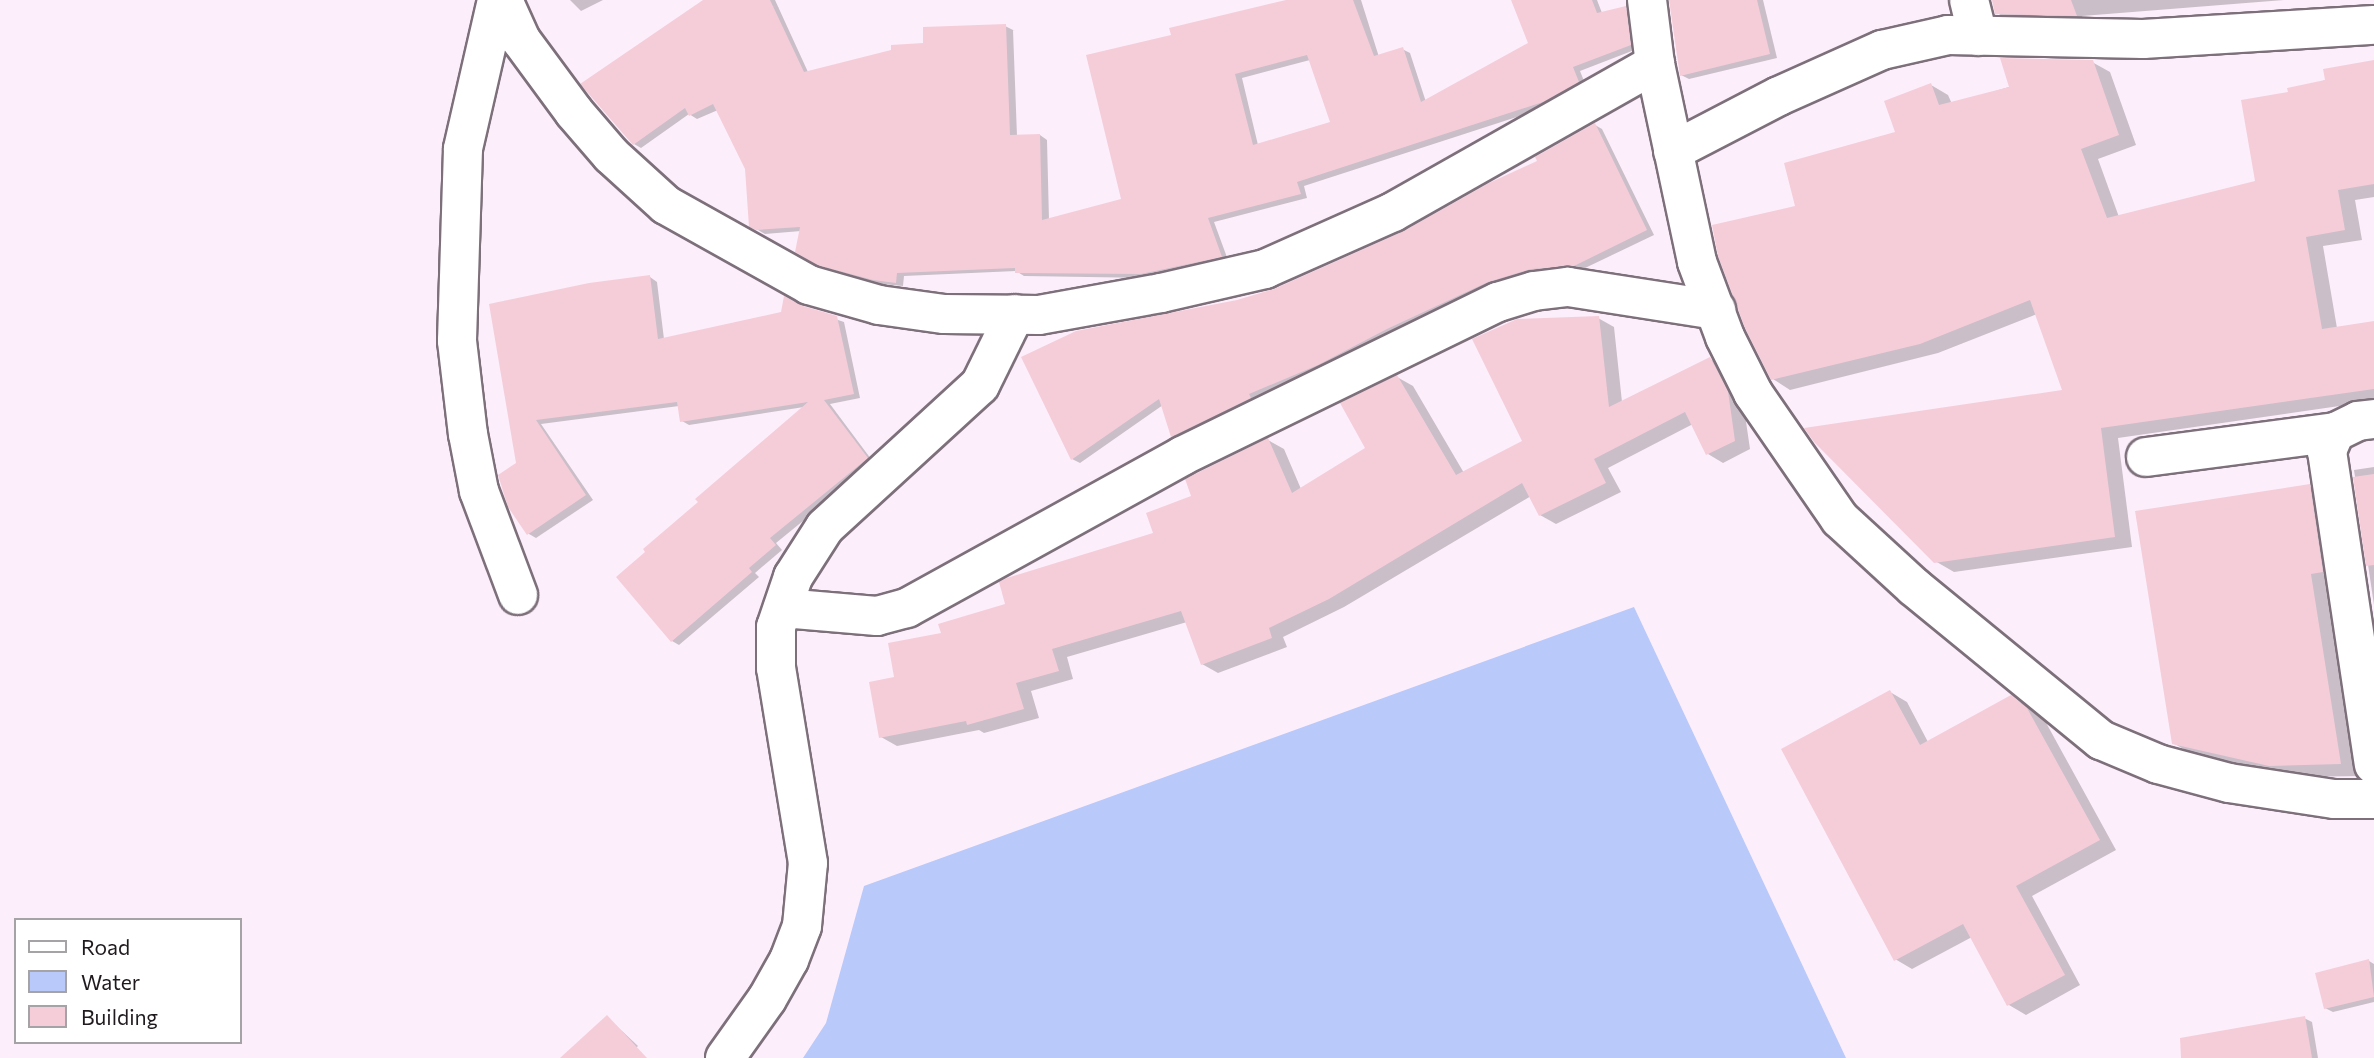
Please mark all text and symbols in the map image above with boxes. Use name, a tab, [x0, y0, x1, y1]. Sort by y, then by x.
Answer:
legend	[14, 918, 242, 1044]
text: Road	[81, 934, 130, 959]
text: Water	[81, 969, 140, 994]
text: Building	[81, 1004, 158, 1029]

